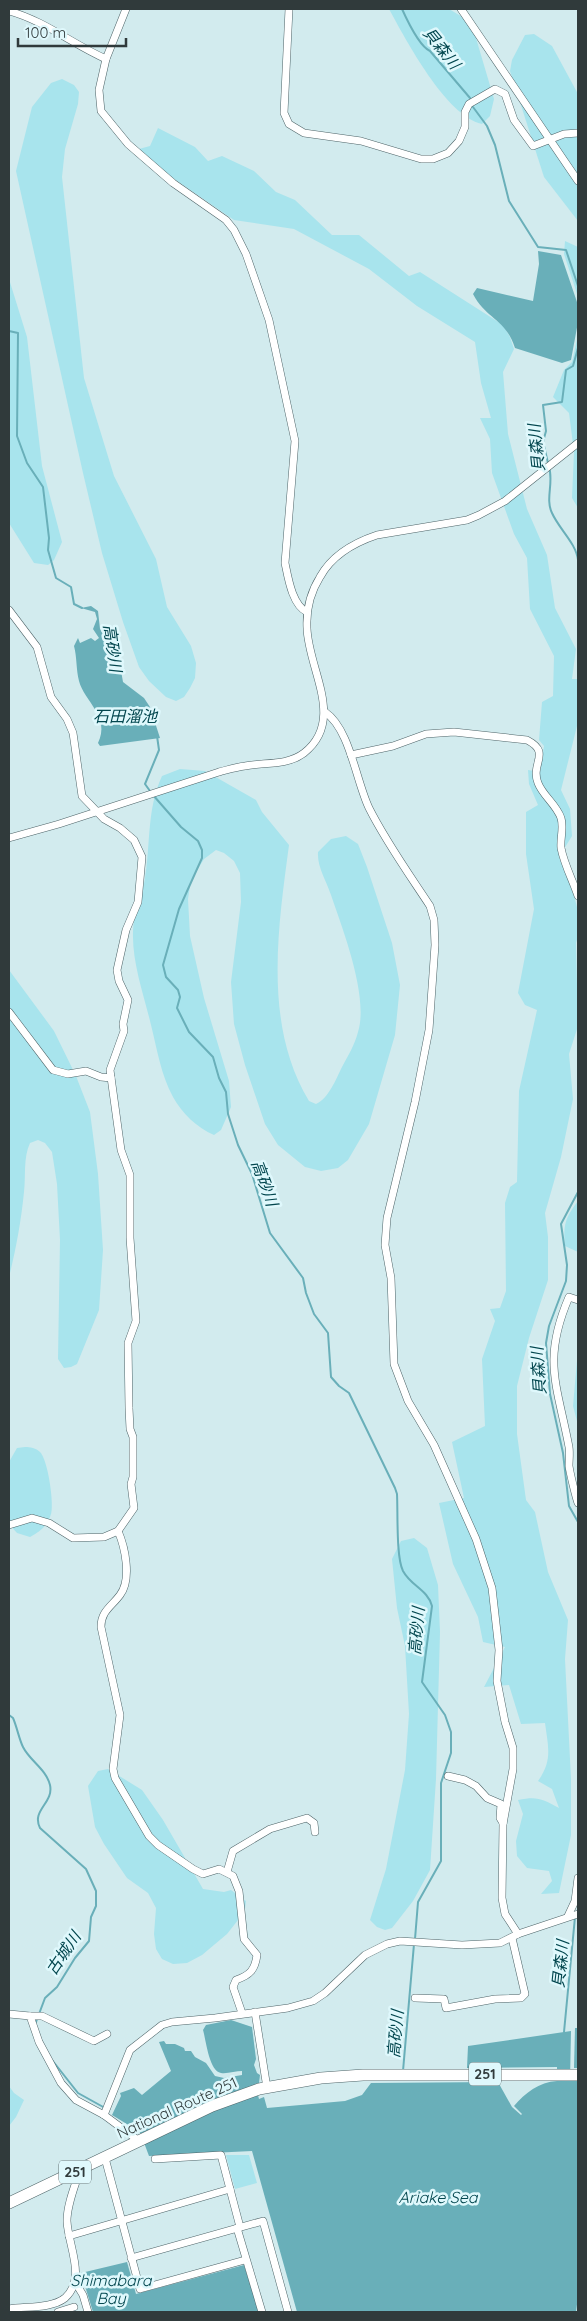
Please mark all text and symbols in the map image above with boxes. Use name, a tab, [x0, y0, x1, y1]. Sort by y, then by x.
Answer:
scale bar	[18, 15, 125, 47]
text: 100 m	[25, 23, 66, 42]
water label: 貝森川	[419, 23, 466, 74]
water label: 貝森川	[523, 421, 548, 473]
water label: 高砂川	[100, 623, 127, 675]
water label: 石田溜池	[93, 706, 159, 726]
water label: 高砂川	[247, 1157, 283, 1211]
water label: 貝森川	[526, 1344, 550, 1396]
water label: 高砂川	[404, 1604, 428, 1656]
water label: 古城川	[41, 1926, 86, 1978]
water label: 貝森川	[548, 1937, 573, 1989]
water label: 高砂川	[383, 2007, 407, 2059]
road number: 251	[469, 2062, 501, 2086]
street label: National Route 251	[114, 2072, 240, 2143]
road number: 251	[59, 2160, 91, 2184]
water label: Ariake Sea	[398, 2187, 479, 2207]
water label: Shimabara Bay	[71, 2270, 153, 2308]

